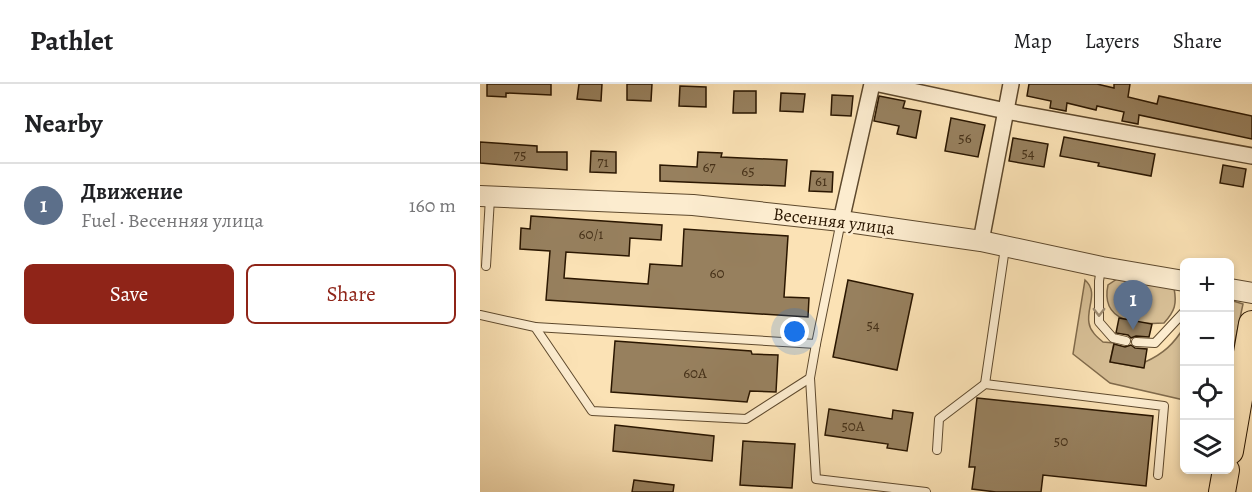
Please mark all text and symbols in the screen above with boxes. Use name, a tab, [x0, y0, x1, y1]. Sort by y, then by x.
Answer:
text: Pathlet	[30, 22, 113, 60]
text: Map	[1013, 27, 1052, 55]
text: Layers	[1085, 27, 1140, 55]
text: Share	[1173, 27, 1222, 55]
text: Nearby	[24, 106, 103, 141]
house number: 56	[958, 128, 972, 148]
house number: 54	[1021, 143, 1035, 163]
house number: 75	[514, 145, 526, 165]
house number: 71	[597, 152, 609, 172]
house number: 67	[702, 157, 716, 177]
house number: 65	[741, 161, 755, 181]
house number: 61	[815, 171, 827, 191]
text: Движение	[81, 177, 183, 207]
text: 1	[40, 192, 47, 219]
text: 160 m	[409, 192, 456, 219]
street label: Весенняя улица	[772, 202, 897, 240]
text: Fuel · Весенняя улица	[81, 207, 264, 234]
house number: 60/1	[579, 224, 604, 244]
map controls	[1180, 258, 1234, 474]
button: +	[1180, 258, 1234, 312]
house number: 60	[710, 263, 724, 283]
button: Save	[24, 264, 234, 324]
button: Share	[246, 264, 456, 324]
pin: 1	[1114, 280, 1152, 330]
one-way arrow	[1093, 307, 1105, 316]
button: −	[1180, 312, 1234, 366]
house number: 54	[866, 315, 880, 335]
your location	[780, 317, 809, 346]
house number: 60А	[683, 363, 707, 383]
button: locate	[1180, 366, 1234, 420]
house number: 50А	[841, 416, 865, 436]
button: layers	[1180, 420, 1234, 474]
house number: 50	[1054, 431, 1068, 451]

